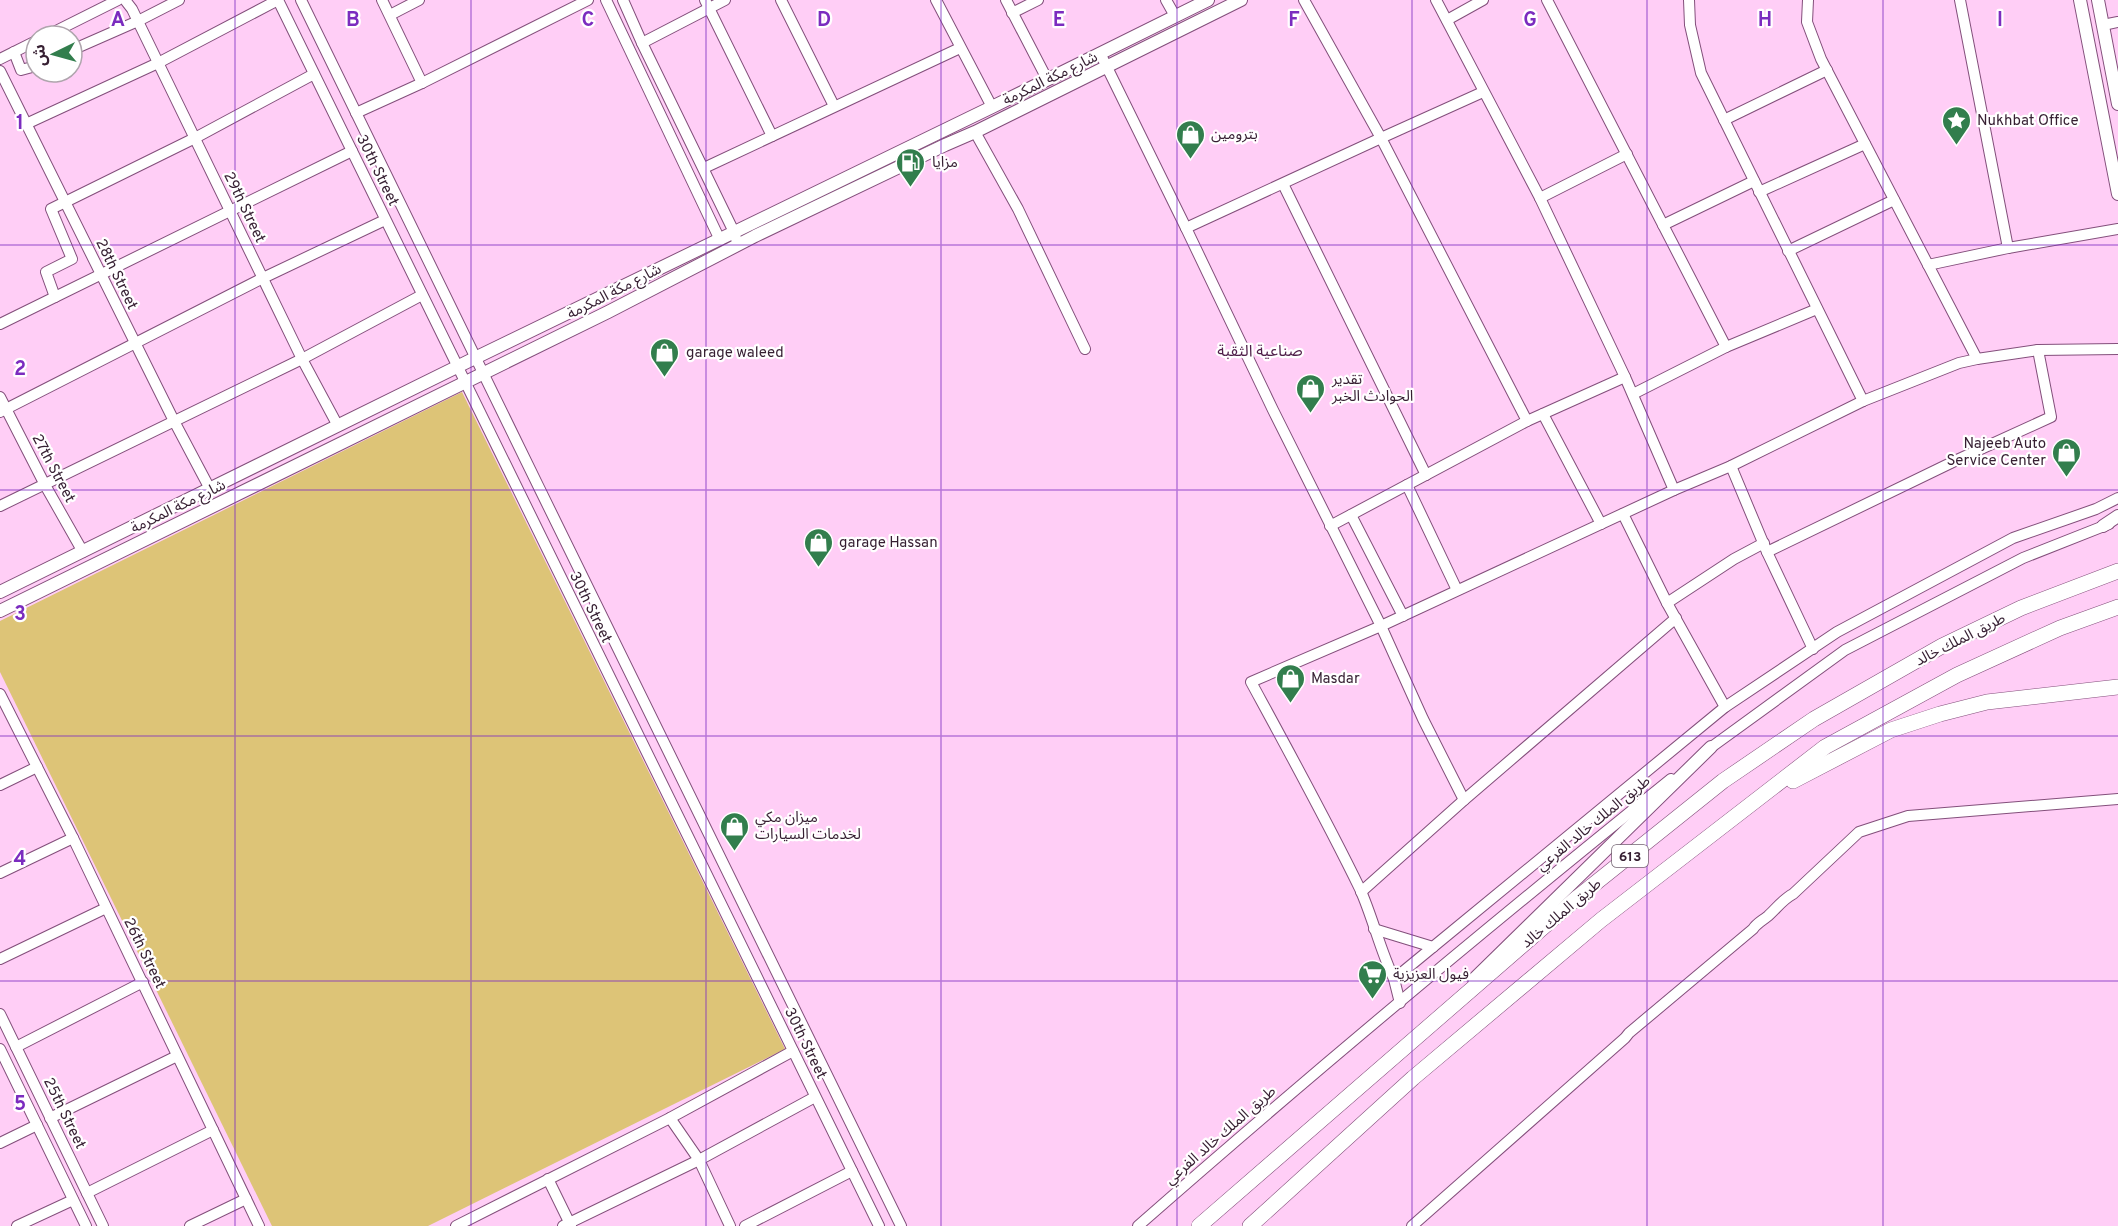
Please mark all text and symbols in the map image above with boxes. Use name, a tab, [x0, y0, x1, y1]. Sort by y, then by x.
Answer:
text: A	[111, 8, 125, 34]
text: B	[346, 8, 360, 34]
text: C	[582, 8, 594, 34]
text: D	[817, 8, 831, 34]
text: E	[1053, 8, 1065, 34]
text: F	[1288, 8, 1300, 34]
text: G	[1523, 8, 1537, 34]
text: H	[1758, 8, 1772, 34]
text: I	[1997, 8, 2003, 34]
north arrow	[24, 24, 84, 84]
text: ش	[30, 43, 52, 67]
street label: شارع مكة المكرمة	[1000, 48, 1102, 111]
place icon: Nukhbat Office	[1940, 104, 1972, 146]
text: 1	[16, 111, 24, 137]
place label: Nukhbat Office	[1977, 112, 2079, 131]
shop icon: بترومين	[1174, 118, 1206, 160]
place label: بترومين	[1211, 126, 1258, 145]
street label: 30th Street	[351, 132, 402, 209]
fuel station icon: مزايا	[895, 146, 927, 188]
place label: مزايا	[932, 154, 958, 173]
street label: 29th Street	[218, 169, 269, 246]
street label: 28th Street	[90, 236, 141, 313]
street label: شارع مكة المكرمة	[564, 260, 666, 325]
shop icon: garage waleed	[649, 336, 681, 378]
district label: صناعية الثقبة	[1217, 342, 1303, 362]
place label: garage waleed	[686, 344, 784, 363]
text: 2	[14, 357, 26, 383]
place label: تقدير الحوادث الخبر	[1331, 371, 1413, 407]
shop icon: تقدير الحوادث الخبر	[1295, 372, 1327, 414]
street label: 27th Street	[27, 431, 79, 506]
place label: Najeeb Auto Service Center	[1947, 435, 2046, 471]
shop icon: Najeeb Auto Service Center	[2051, 436, 2083, 478]
street label: شارع مكة المكرمة	[128, 476, 230, 539]
shop icon: garage Hassan	[802, 526, 834, 568]
place label: garage Hassan	[839, 534, 938, 553]
street label: 30th Street	[564, 569, 615, 646]
text: 3	[14, 602, 26, 628]
street label: طريق الملك خالد	[1912, 609, 2009, 671]
shop icon: Masdar	[1274, 662, 1306, 704]
place label: Masdar	[1311, 670, 1360, 689]
street label: طريق الملك خالد الفرعي	[1533, 772, 1655, 876]
place label: ميزان مكي لخدمات السيارات	[755, 809, 861, 845]
shop icon: ميزان مكي لخدمات السيارات	[718, 810, 750, 852]
road number: 613	[1612, 845, 1648, 867]
text: 4	[14, 847, 26, 873]
street label: طريق الملك خالد	[1518, 875, 1606, 953]
street label: 26th Street	[118, 915, 169, 992]
supermarket icon: فيول العزيزية	[1356, 958, 1388, 1000]
place label: فيول العزيزية	[1393, 966, 1469, 985]
street label: 30th Street	[779, 1005, 830, 1082]
street label: 25th Street	[38, 1075, 89, 1152]
street label: طريق الملك خالد الفرعي	[1161, 1083, 1281, 1190]
text: 5	[14, 1092, 26, 1118]

